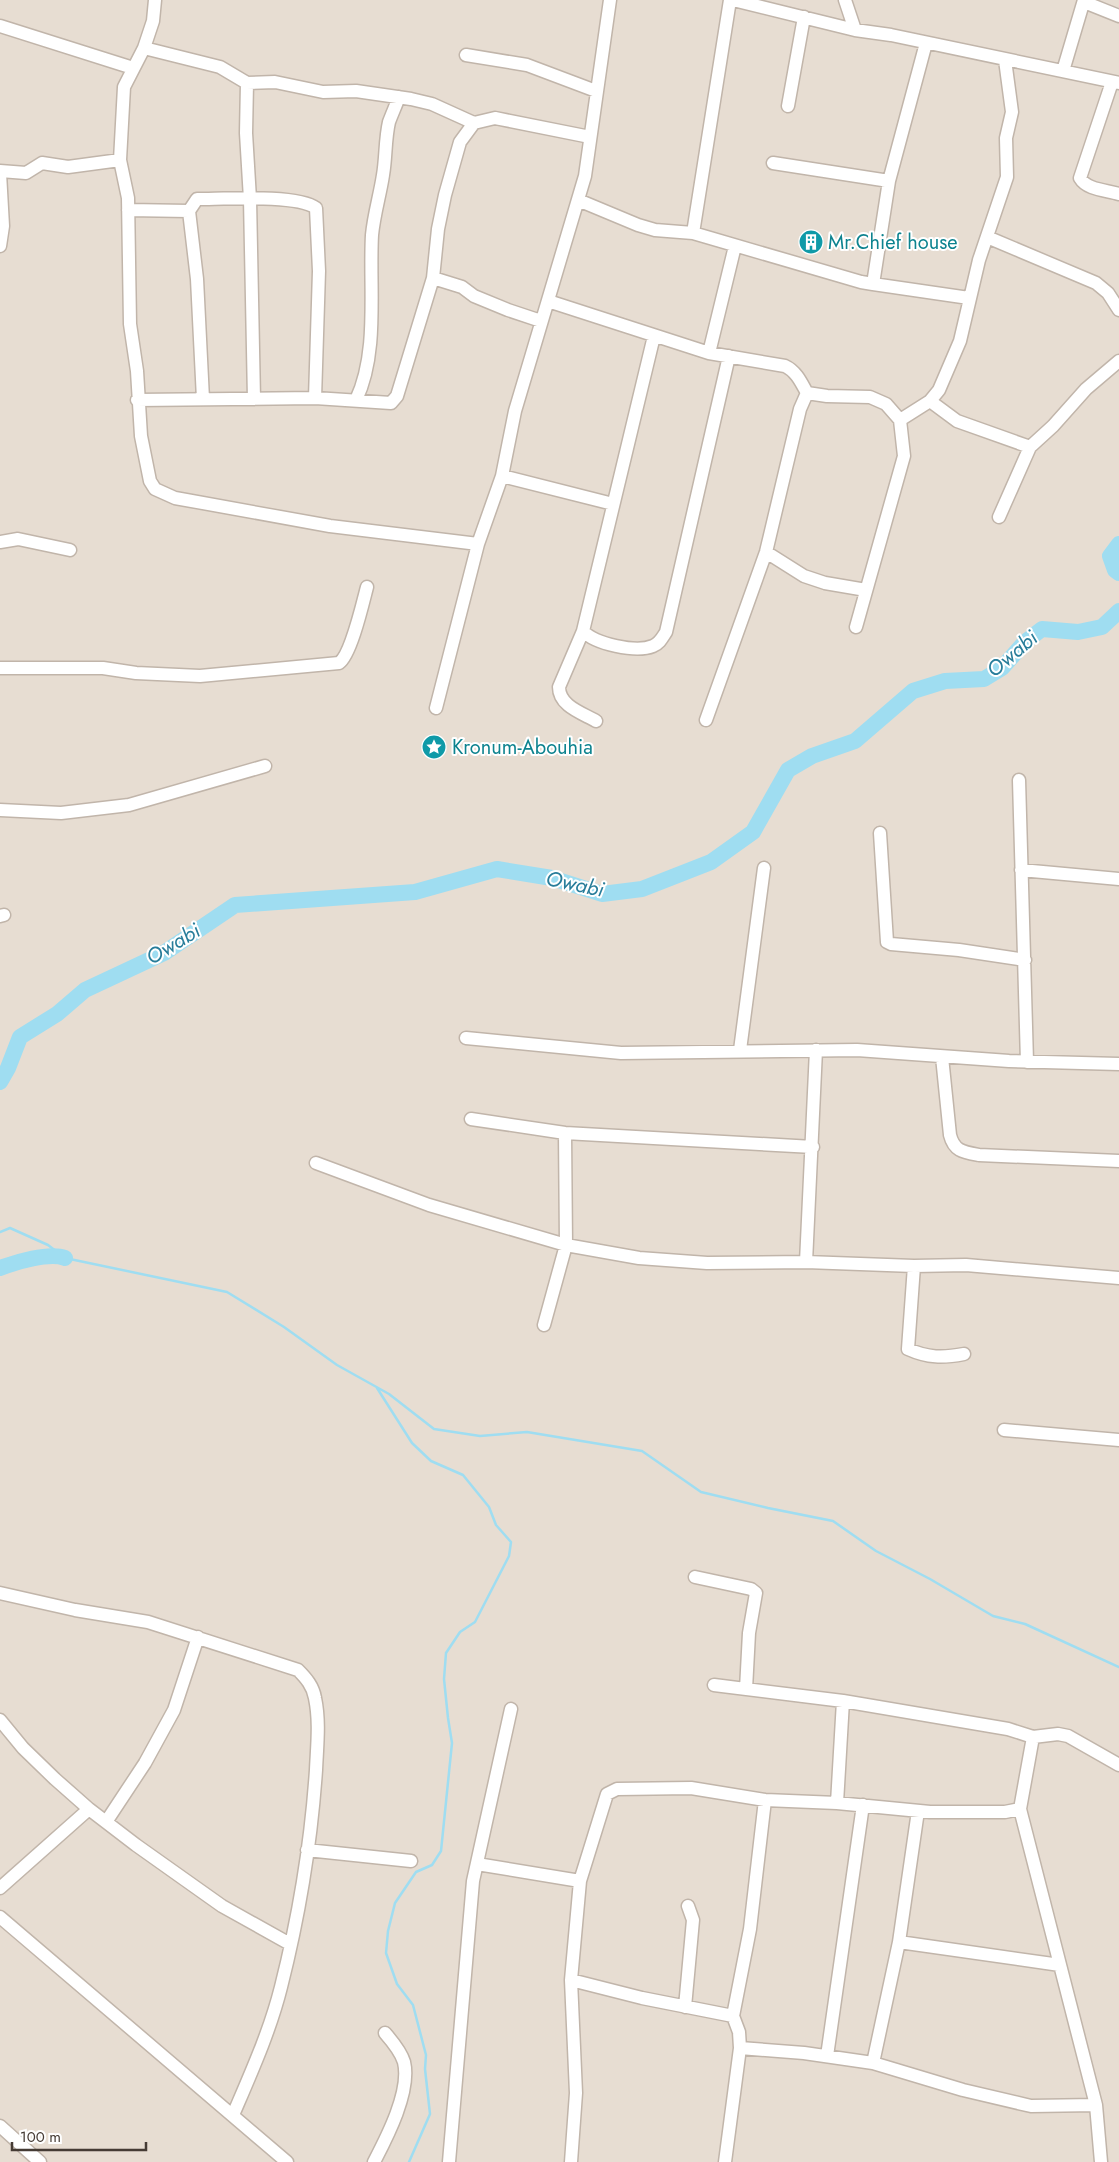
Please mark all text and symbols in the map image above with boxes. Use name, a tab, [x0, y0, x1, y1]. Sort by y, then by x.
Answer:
place label: Mr.Chief house	[828, 228, 958, 257]
building icon: Mr.Chief house	[798, 229, 824, 255]
water label: Owabi	[980, 623, 1045, 684]
place label: Kronum-Abouhia	[452, 733, 593, 762]
place icon: Kronum-Abouhia	[421, 734, 447, 760]
water label: Owabi	[543, 863, 608, 905]
water label: Owabi	[140, 916, 207, 972]
scale bar	[12, 2120, 146, 2152]
text: 100 m	[20, 2126, 61, 2148]

